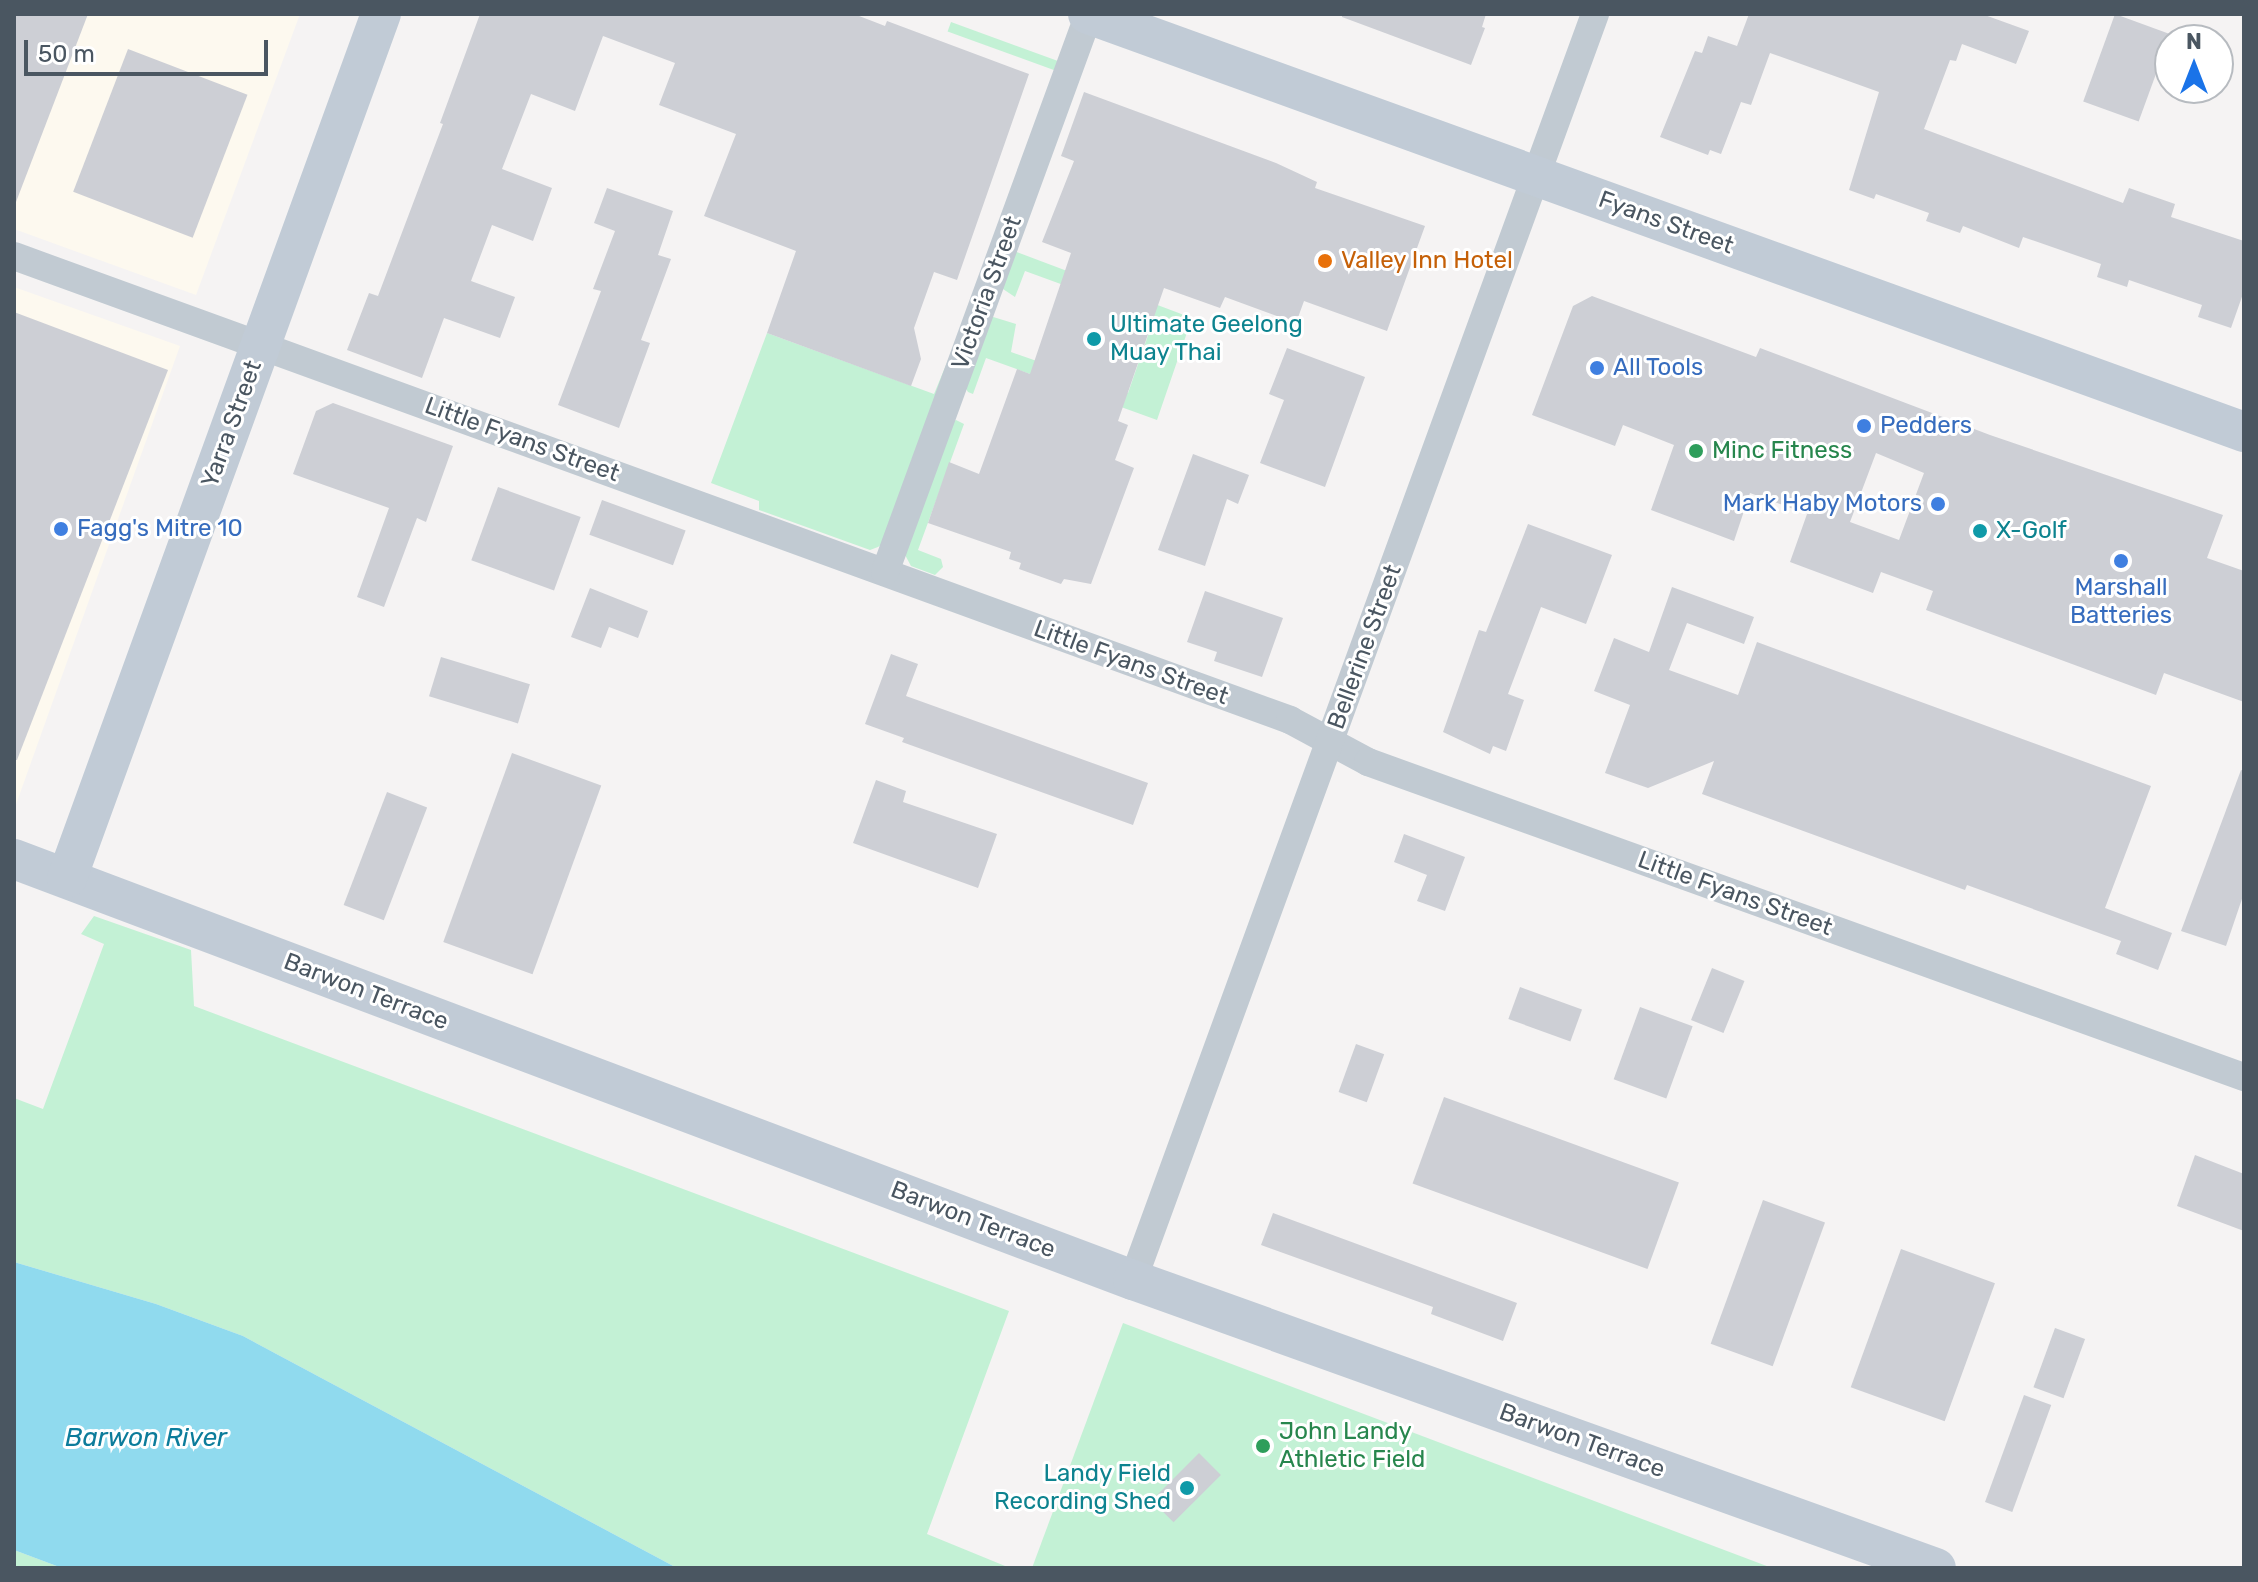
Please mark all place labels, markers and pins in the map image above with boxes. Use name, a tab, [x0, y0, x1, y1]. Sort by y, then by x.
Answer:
place label: Valley Inn Hotel	[1341, 247, 1513, 275]
marker: Valley Inn Hotel	[1316, 252, 1334, 270]
place label: Ultimate Geelong Muay Thai	[1110, 311, 1303, 367]
marker: Ultimate Geelong Muay Thai	[1085, 330, 1103, 348]
place label: All Tools	[1613, 354, 1704, 382]
marker: All Tools	[1588, 359, 1606, 377]
place label: Pedders	[1880, 412, 1972, 440]
marker: Pedders	[1855, 417, 1873, 435]
place label: Minc Fitness	[1712, 437, 1852, 465]
marker: Minc Fitness	[1687, 442, 1705, 460]
place label: Mark Haby Motors	[1722, 490, 1922, 518]
marker: Mark Haby Motors	[1929, 495, 1947, 513]
place label: Fagg's Mitre 10	[77, 515, 243, 543]
place label: X-Golf	[1996, 517, 2067, 545]
marker: Fagg's Mitre 10	[52, 520, 70, 538]
marker: X-Golf	[1971, 522, 1989, 540]
marker: Marshall Batteries	[2112, 552, 2130, 570]
place label: Marshall Batteries	[2070, 574, 2172, 630]
place label: John Landy Athletic Field	[1279, 1418, 1425, 1474]
marker: John Landy Athletic Field	[1254, 1437, 1272, 1455]
place label: Landy Field Recording Shed	[994, 1460, 1171, 1516]
marker: Landy Field Recording Shed	[1178, 1479, 1196, 1497]

